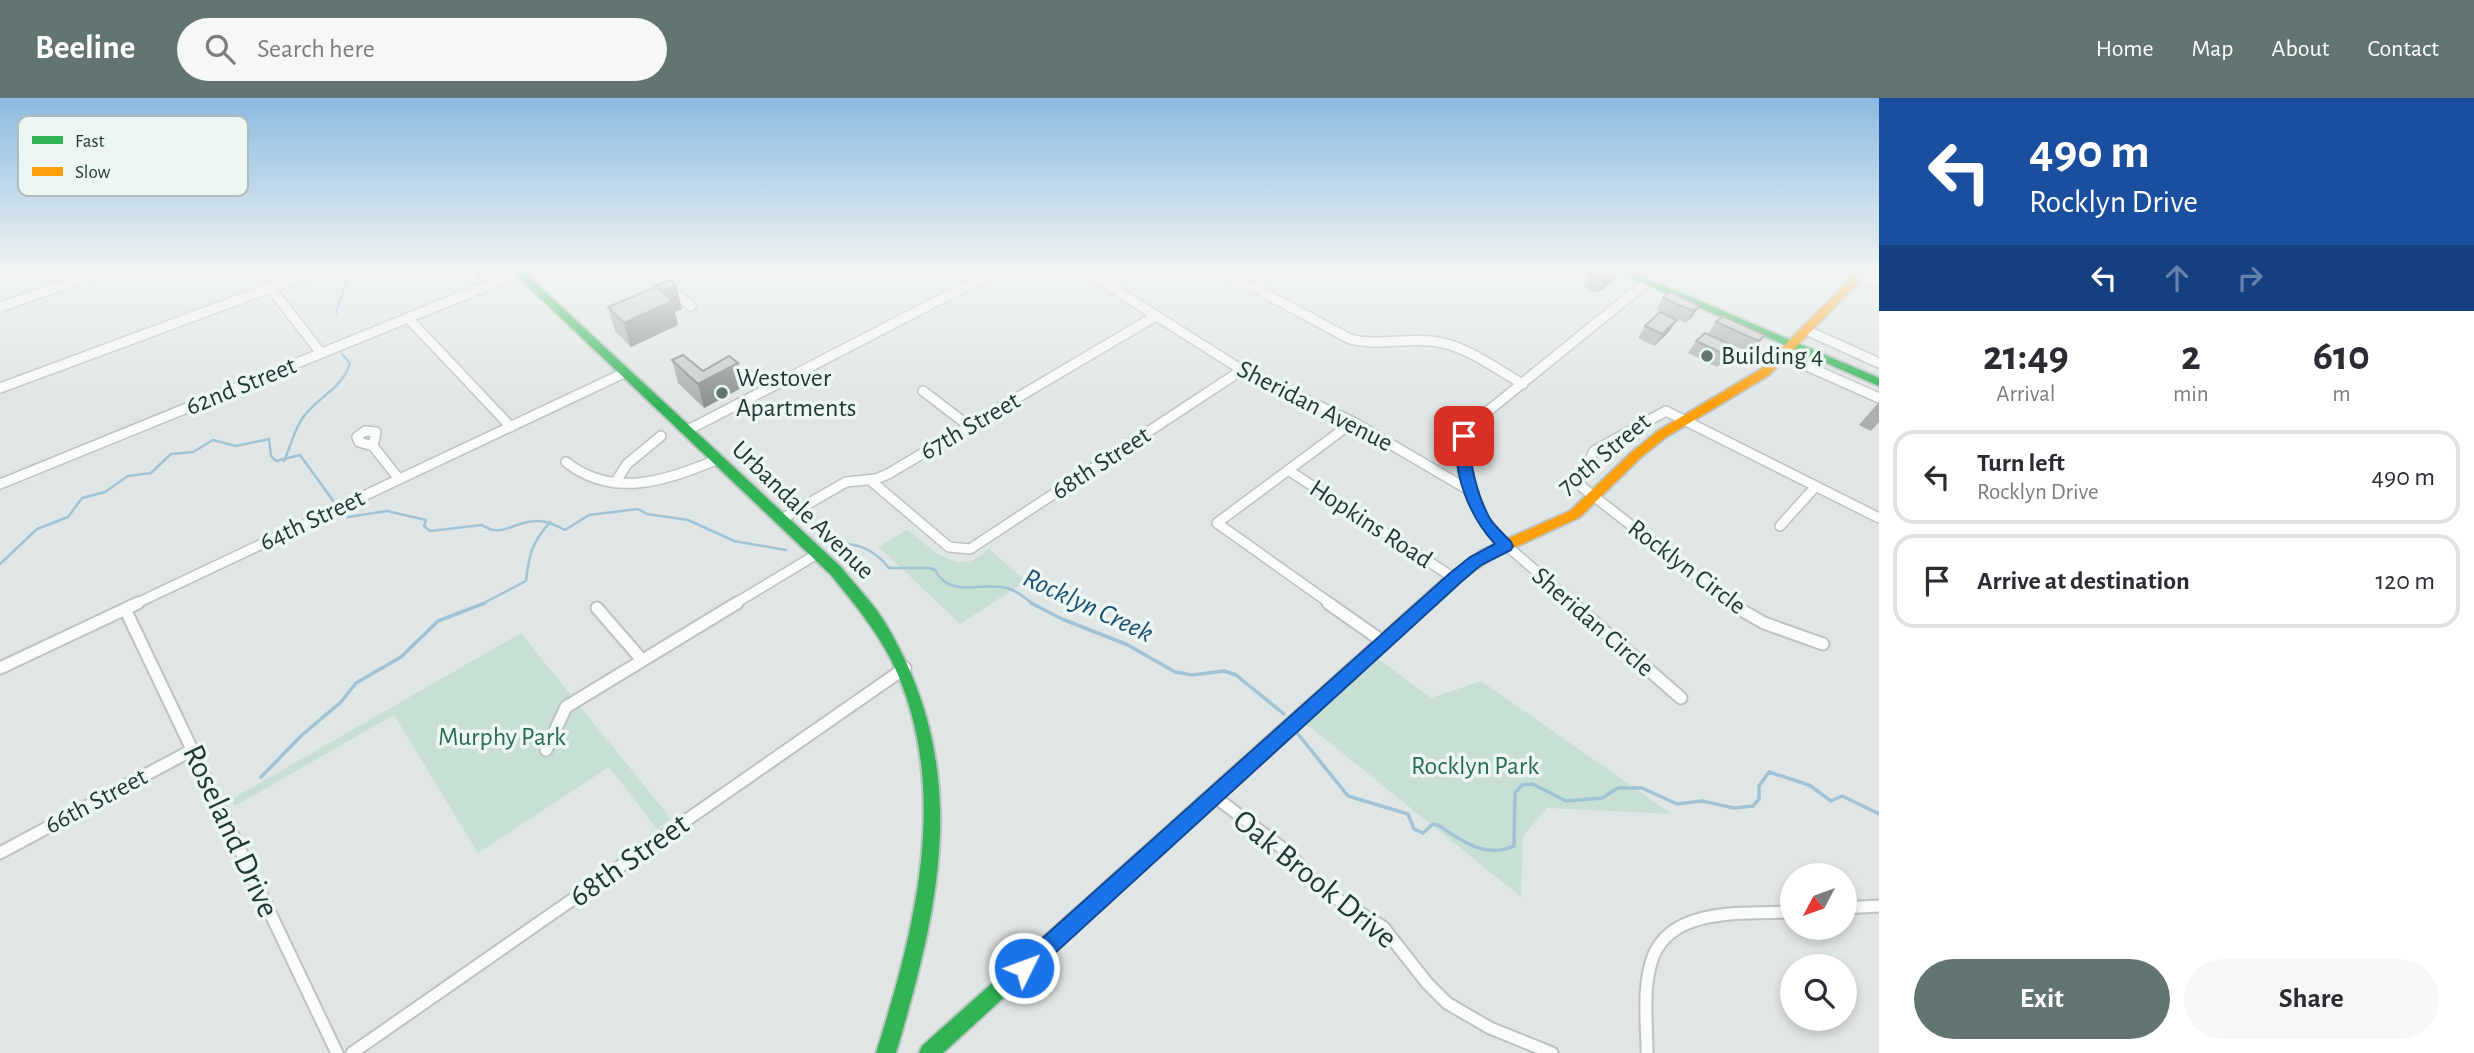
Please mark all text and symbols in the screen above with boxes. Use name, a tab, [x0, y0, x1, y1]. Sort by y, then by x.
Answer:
search box	[177, 18, 667, 81]
icon: search	[201, 30, 239, 68]
text: Beeline	[35, 32, 135, 65]
text: Search here	[257, 36, 375, 62]
text: Home	[2096, 37, 2154, 61]
text: Map	[2192, 37, 2234, 61]
text: About	[2272, 37, 2329, 61]
text: Contact	[2367, 37, 2439, 61]
legend	[18, 116, 248, 196]
icon: left	[1914, 126, 2005, 217]
text: 490 m	[2029, 128, 2150, 177]
text: Fast	[75, 132, 105, 151]
text: Slow	[75, 163, 111, 182]
text: Rocklyn Drive	[2029, 186, 2198, 218]
icon: left	[2085, 259, 2123, 297]
icon: ahead	[2158, 259, 2196, 297]
icon: right	[2231, 259, 2269, 297]
text: 21:49	[1983, 335, 2069, 377]
text: 2	[2181, 335, 2201, 377]
text: 610	[2313, 335, 2370, 377]
place label: Building 4	[1721, 343, 1824, 369]
marker: Building 4	[1699, 348, 1715, 364]
street label: 62nd Street	[182, 352, 300, 420]
street label: Sheridan Avenue	[1233, 356, 1397, 456]
place label: Westover Apartments	[736, 365, 856, 421]
text: Arrival	[1996, 383, 2056, 406]
text: min	[2173, 383, 2209, 406]
text: m	[2332, 383, 2351, 406]
marker: Westover Apartments	[714, 385, 730, 401]
street label: 67th Street	[916, 387, 1024, 465]
pin	[1434, 406, 1494, 466]
street label: 70th Street	[1553, 408, 1655, 500]
icon: arrive	[1445, 417, 1483, 455]
street label: 68th Street	[1047, 422, 1155, 504]
street label: Urbandale Avenue	[727, 436, 879, 584]
text: Turn left	[1977, 450, 2065, 476]
icon: left	[1918, 458, 1956, 496]
text: 490 m	[2371, 464, 2435, 490]
street label: Hopkins Road	[1305, 475, 1437, 573]
text: Rocklyn Drive	[1977, 481, 2099, 504]
street label: 64th Street	[256, 485, 368, 555]
street label: Rocklyn Circle	[1623, 515, 1751, 619]
street label: Sheridan Circle	[1527, 562, 1659, 682]
icon: arrive	[1918, 562, 1956, 600]
water label: Rocklyn Creek	[1019, 564, 1157, 648]
text: Arrive at destination	[1977, 568, 2190, 594]
text: 120 m	[2375, 568, 2435, 594]
park label: Murphy Park	[438, 724, 566, 750]
street label: Roseland Drive	[177, 740, 285, 922]
park label: Rocklyn Park	[1411, 753, 1539, 779]
street label: 66th Street	[41, 763, 151, 839]
street label: Oak Brook Drive	[1227, 804, 1403, 954]
street label: 68th Street	[563, 807, 695, 913]
north arrow	[1780, 863, 1857, 940]
map controls	[1780, 863, 1857, 1031]
position arrow	[987, 931, 1061, 1005]
button: search	[1780, 954, 1857, 1031]
button: Exit	[1914, 959, 2170, 1039]
button: Share	[2184, 959, 2439, 1039]

